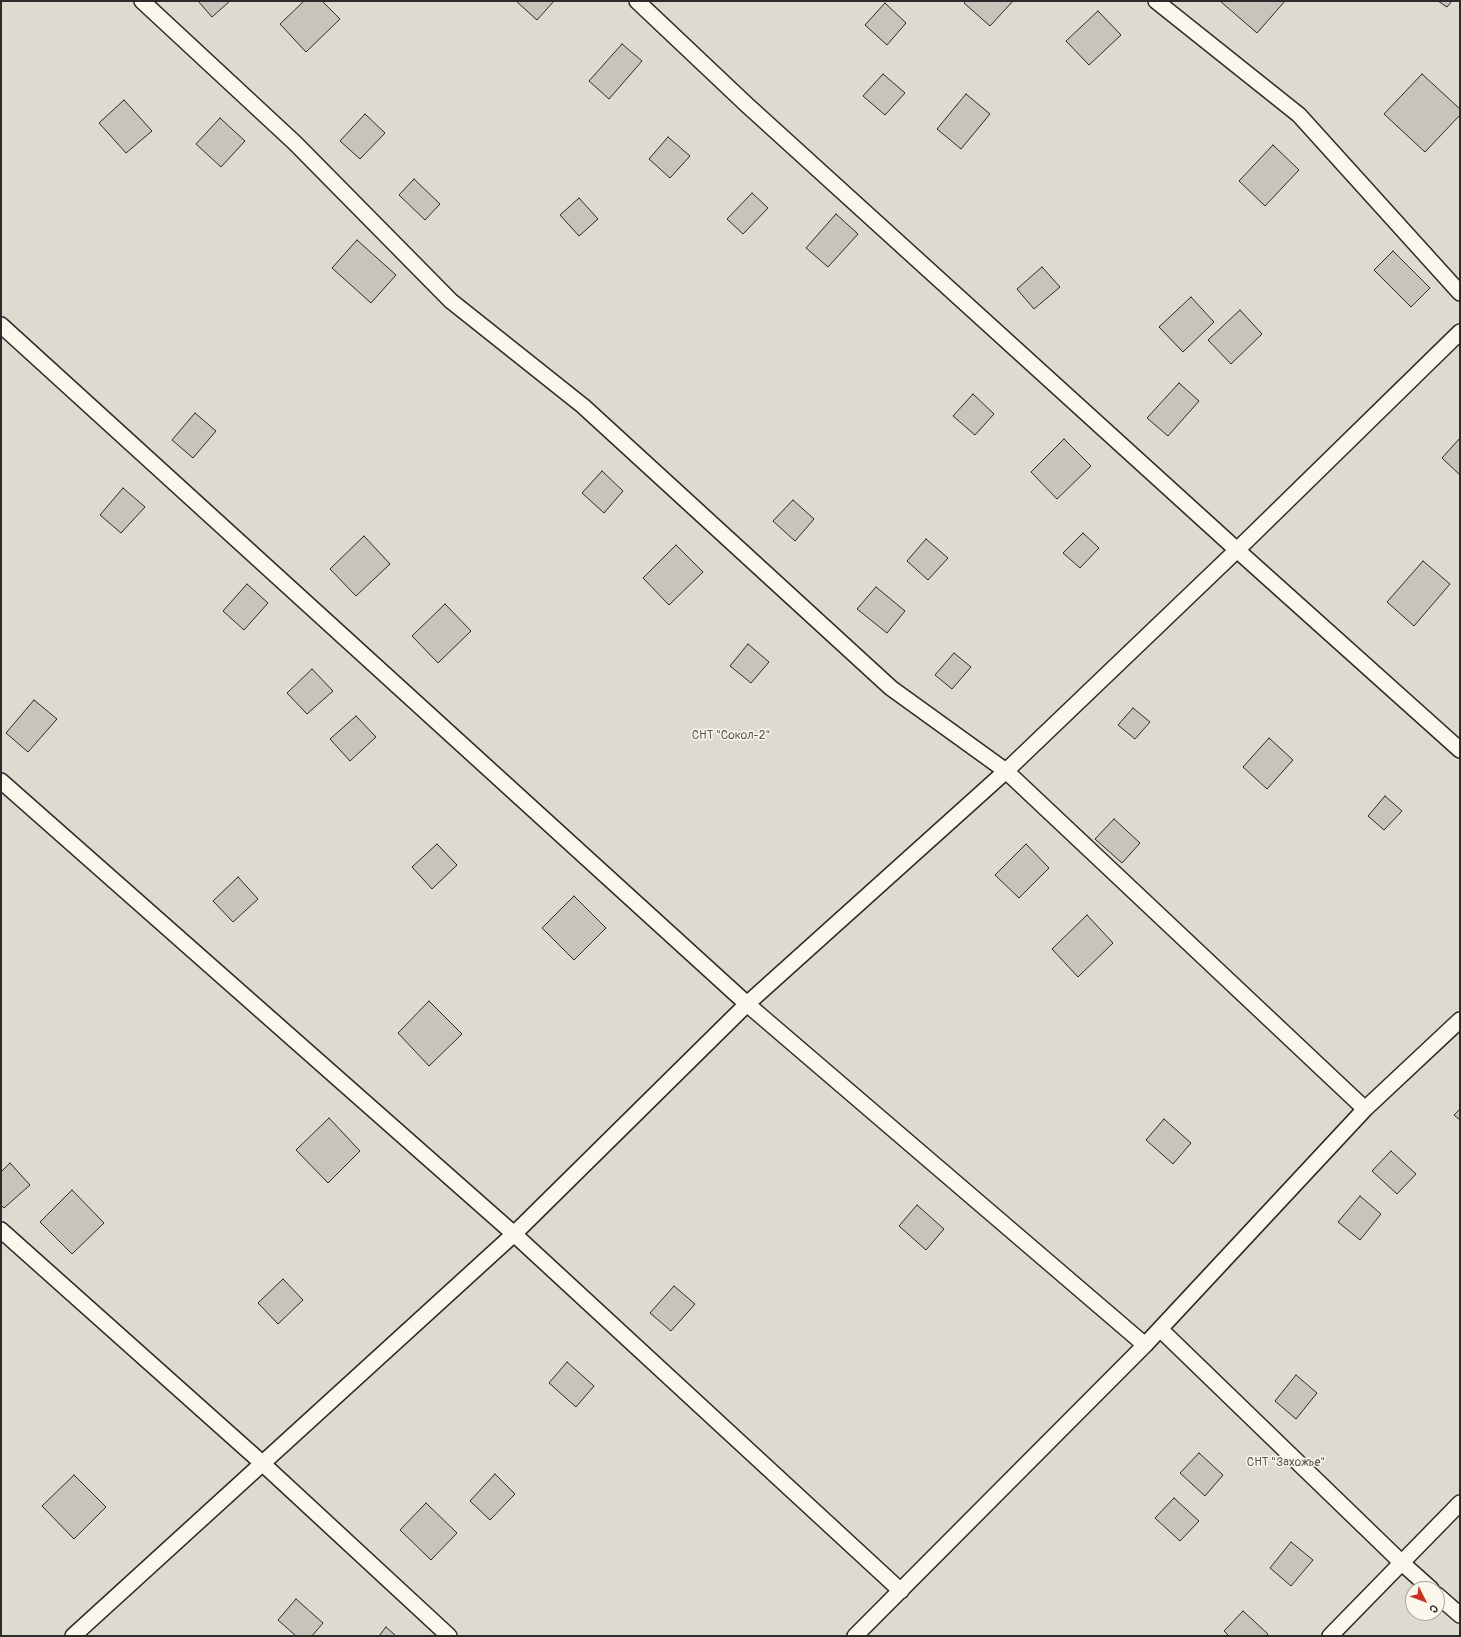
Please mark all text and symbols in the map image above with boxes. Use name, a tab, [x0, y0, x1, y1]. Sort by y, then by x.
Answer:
park label: СНТ "Сокол-2"	[692, 729, 770, 743]
park label: СНТ "Захожье"	[1247, 1456, 1325, 1470]
north arrow	[1405, 1581, 1445, 1621]
text: С	[1426, 1602, 1441, 1616]

